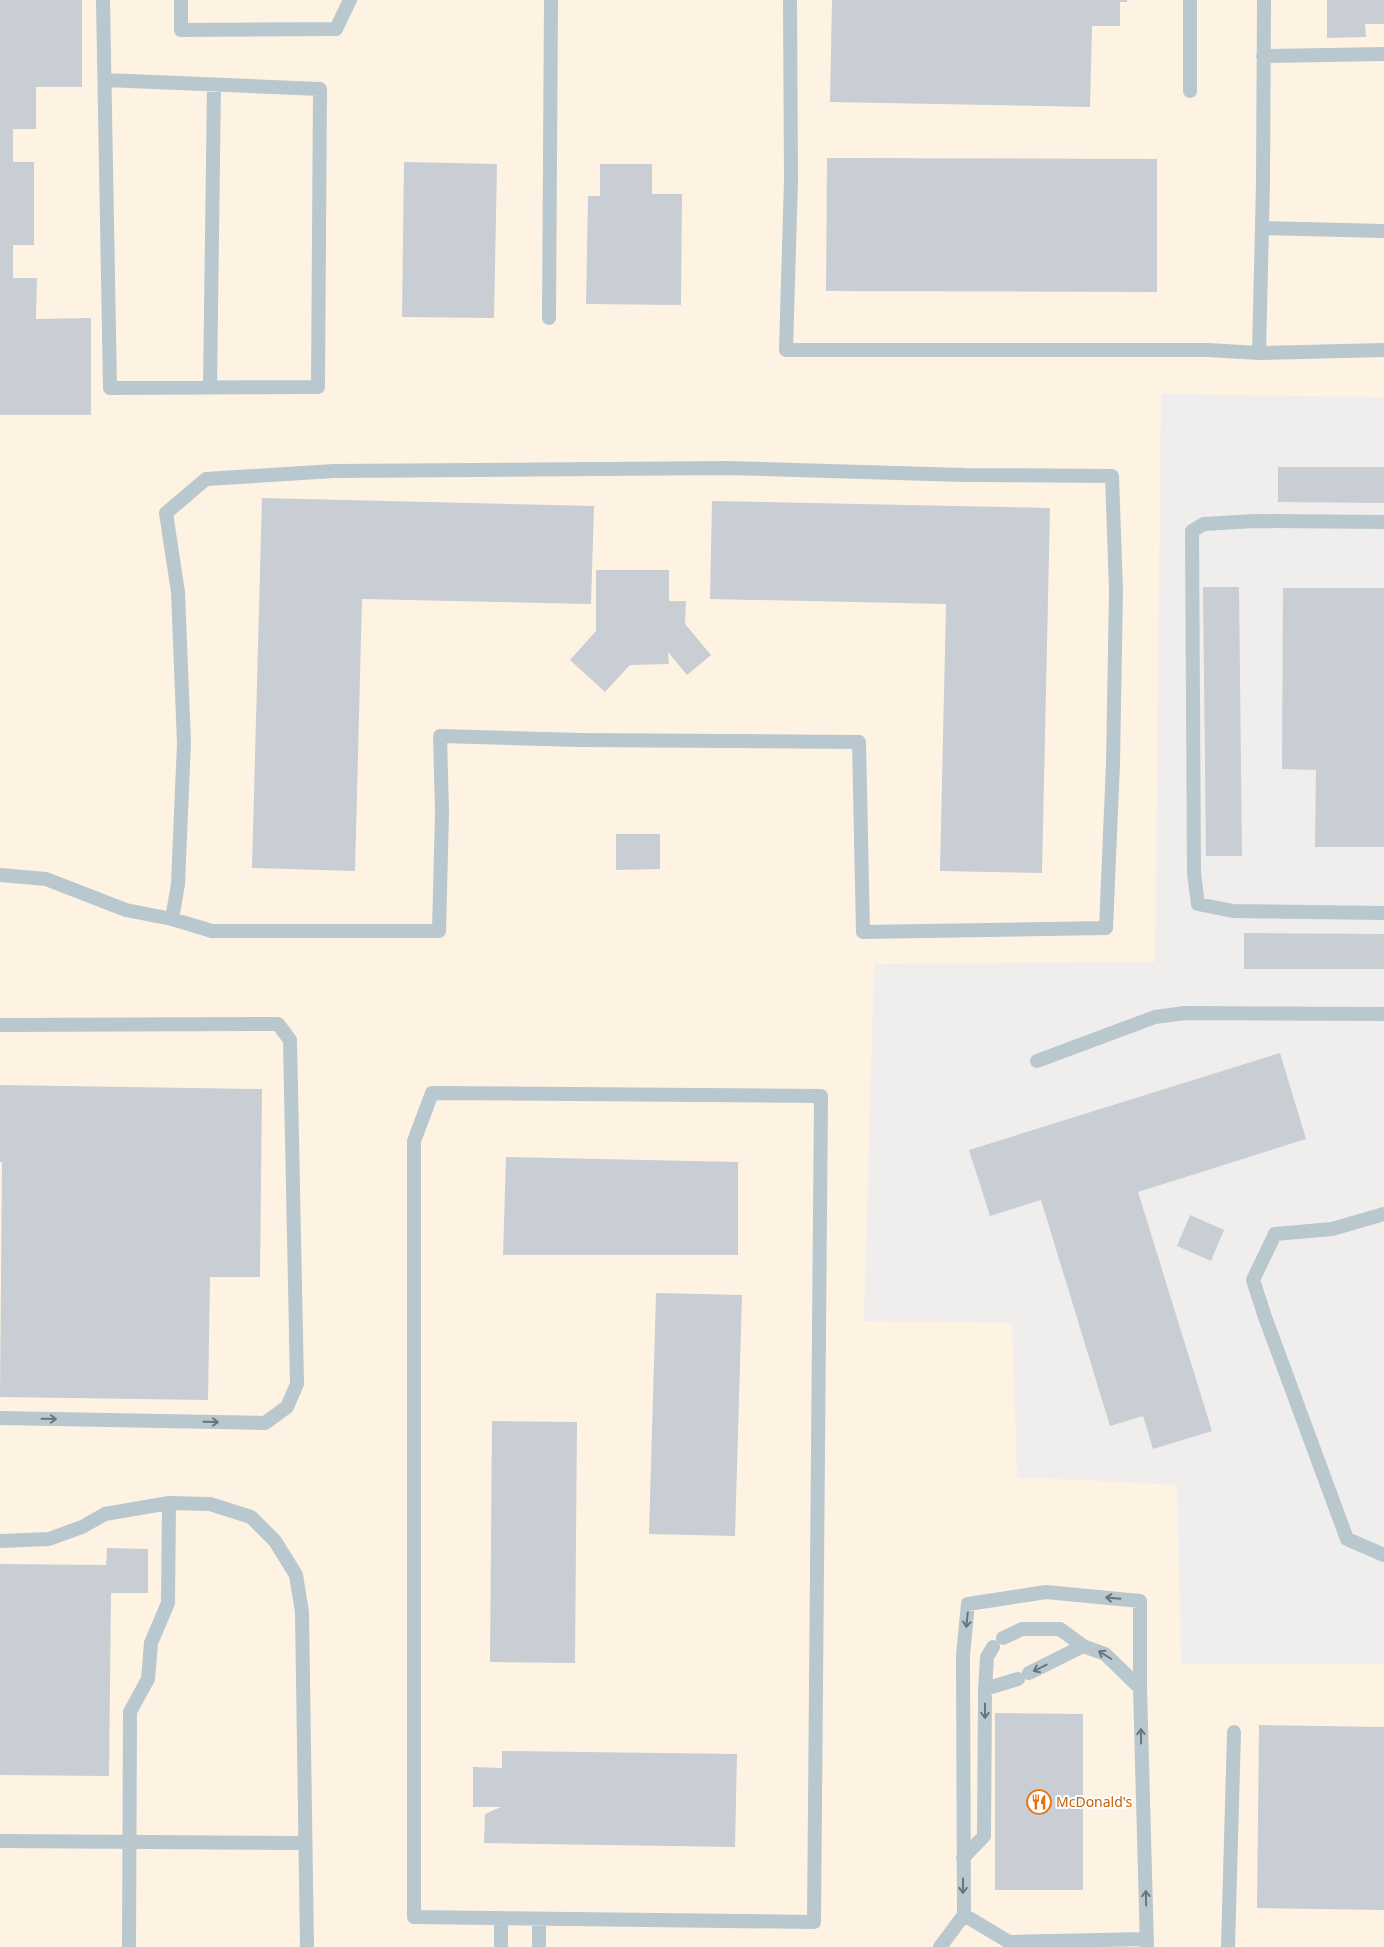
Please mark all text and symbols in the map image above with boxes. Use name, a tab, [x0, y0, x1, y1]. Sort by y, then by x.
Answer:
one-way arrow	[40, 1414, 56, 1424]
one-way arrow	[202, 1417, 219, 1427]
one-way arrow	[1105, 1594, 1121, 1603]
one-way arrow	[962, 1612, 972, 1628]
one-way arrow	[1098, 1650, 1112, 1660]
one-way arrow	[1033, 1663, 1048, 1673]
one-way arrow	[980, 1702, 990, 1719]
one-way arrow	[1137, 1728, 1146, 1744]
restaurant icon: McDonald's	[1026, 1789, 1052, 1815]
place label: McDonald's	[1056, 1792, 1133, 1811]
one-way arrow	[958, 1878, 968, 1894]
one-way arrow	[1141, 1891, 1150, 1907]

